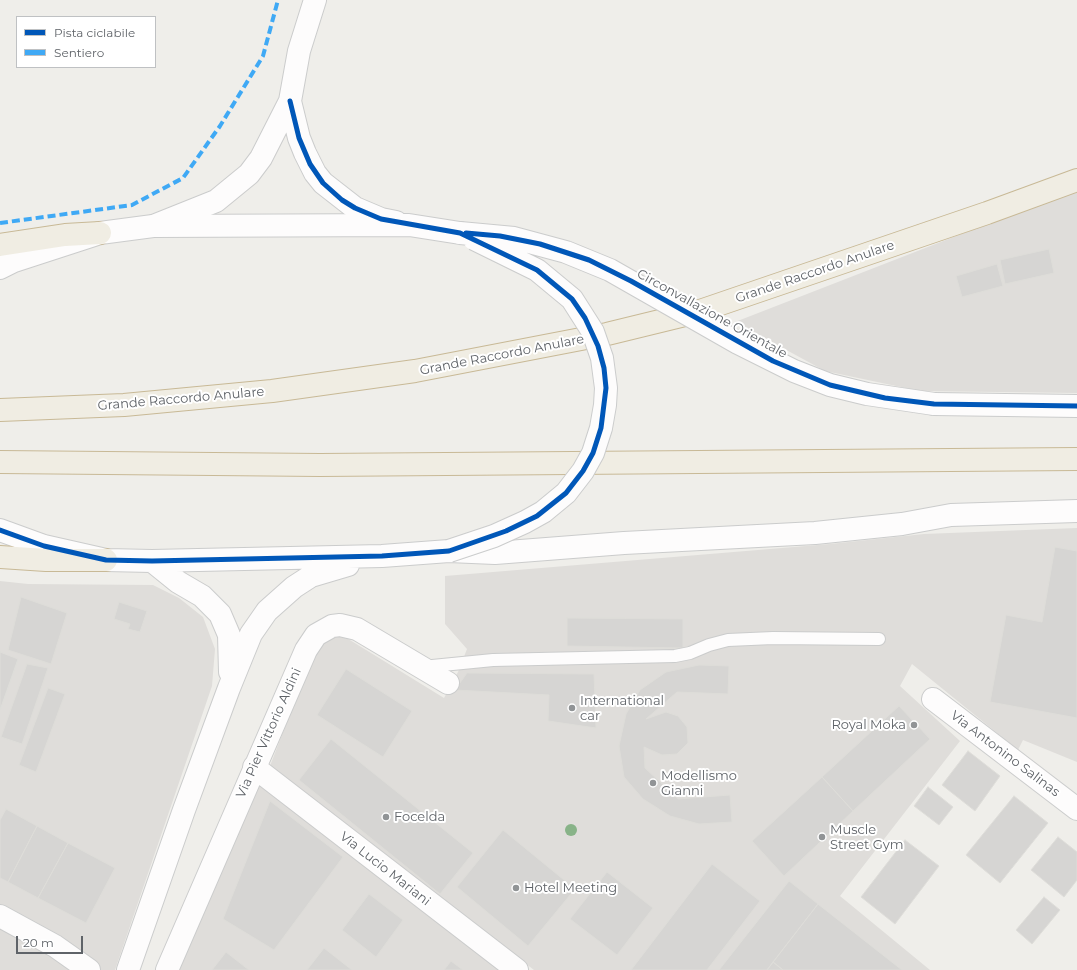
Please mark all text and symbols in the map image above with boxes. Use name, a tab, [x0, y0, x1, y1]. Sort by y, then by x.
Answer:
legend	[16, 16, 156, 68]
text: Pista ciclabile	[54, 25, 135, 40]
text: Sentiero	[54, 45, 104, 60]
street label: Grande Raccordo Anulare	[733, 237, 897, 307]
street label: Circonvallazione Orientale	[634, 266, 790, 362]
street label: Grande Raccordo Anulare	[418, 331, 586, 379]
street label: Grande Raccordo Anulare	[97, 384, 265, 414]
street label: Via Pier Vittorio Aldini	[233, 666, 305, 800]
place label: International car	[580, 693, 664, 724]
marker: International car	[567, 703, 577, 713]
street label: Via Antonino Salinas	[947, 708, 1063, 800]
place label: Royal Moka	[831, 717, 906, 733]
marker: Royal Moka	[909, 720, 919, 730]
place label: Modellismo Gianni	[661, 768, 737, 799]
marker: Modellismo Gianni	[648, 778, 658, 788]
place label: Focelda	[394, 809, 445, 825]
marker: Focelda	[381, 812, 391, 822]
place label: Muscle Street Gym	[830, 822, 904, 853]
street label: Via Lucio Mariani	[337, 829, 433, 909]
marker: Muscle Street Gym	[817, 832, 827, 842]
place label: Hotel Meeting	[524, 880, 617, 896]
marker: Hotel Meeting	[511, 883, 521, 893]
scale bar	[18, 928, 85, 954]
text: 20 m	[23, 935, 54, 950]

